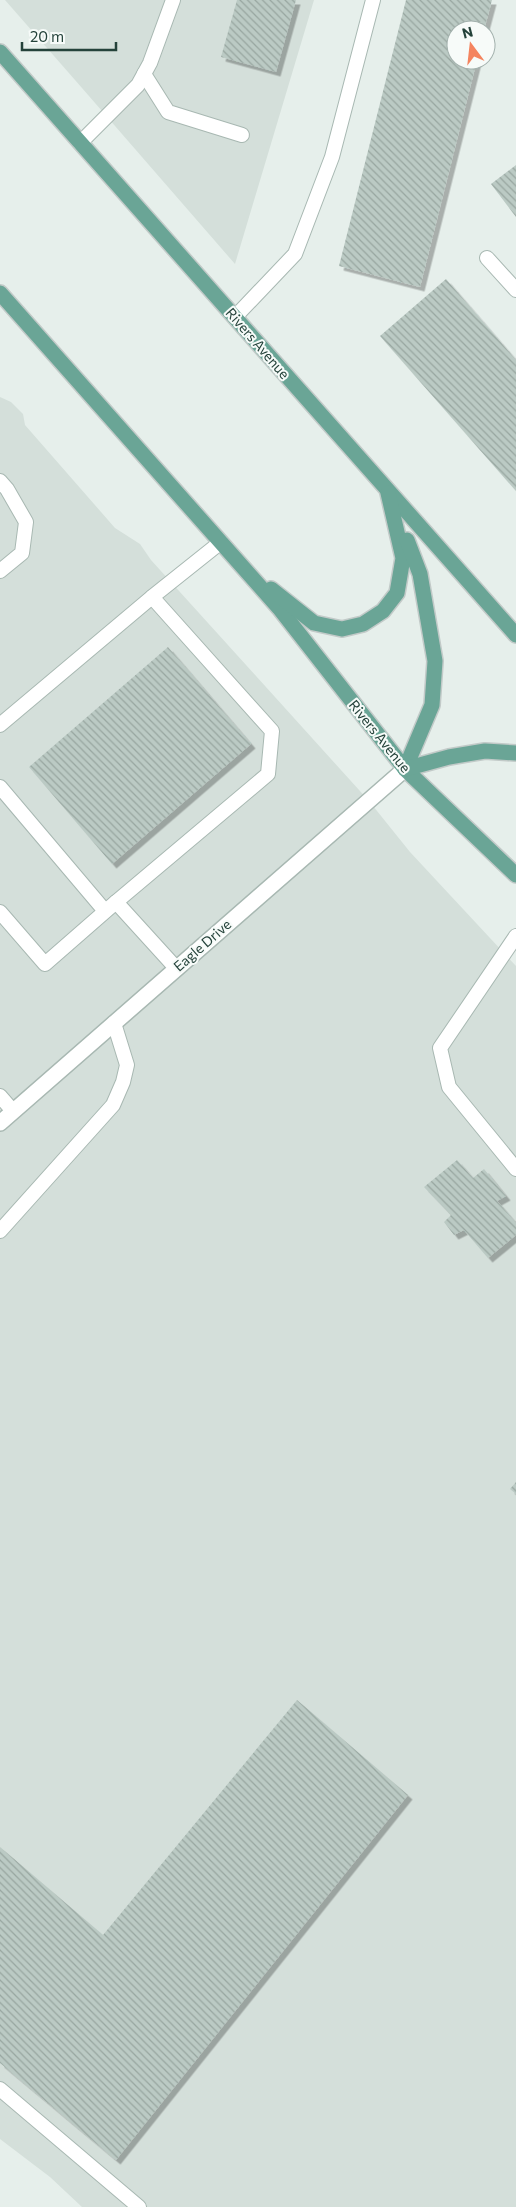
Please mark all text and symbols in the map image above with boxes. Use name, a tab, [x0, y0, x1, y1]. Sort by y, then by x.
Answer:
scale bar	[22, 20, 116, 52]
north arrow	[446, 20, 496, 70]
text: N	[460, 22, 475, 42]
text: 20 m	[30, 27, 64, 45]
street label: Rivers Avenue	[223, 304, 293, 382]
street label: Rivers Avenue	[346, 696, 414, 776]
street label: Eagle Drive	[170, 915, 234, 975]

